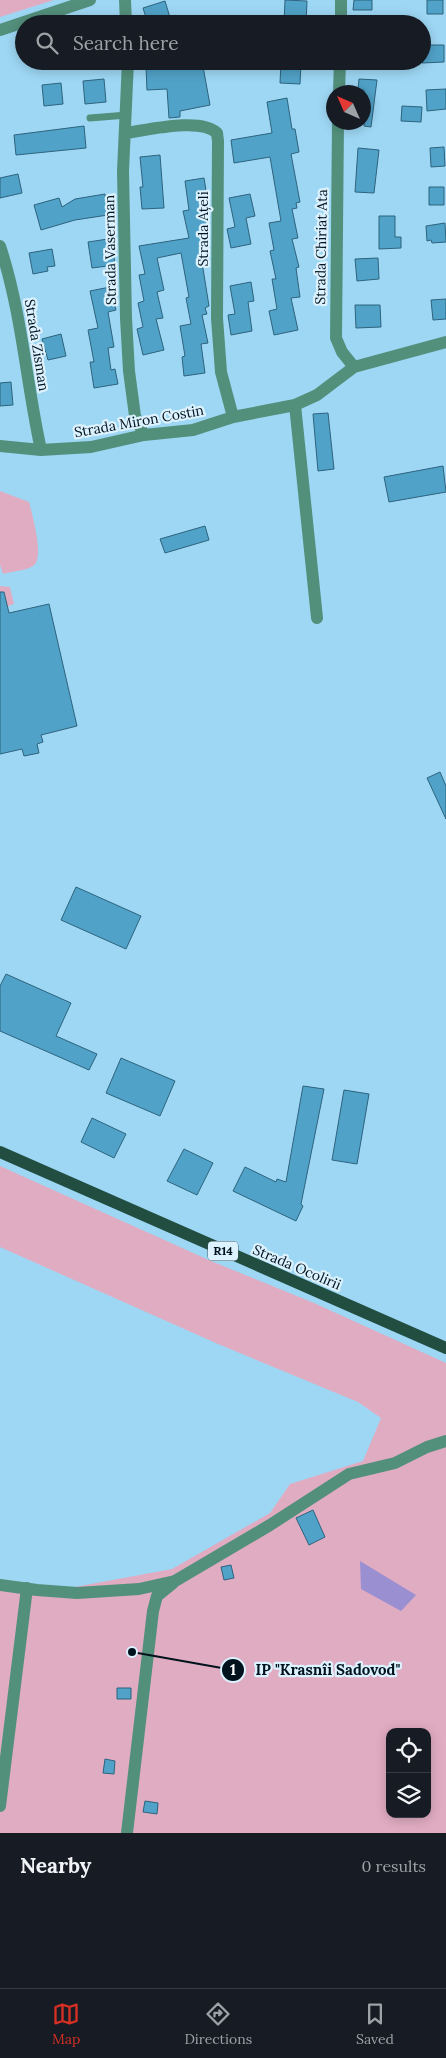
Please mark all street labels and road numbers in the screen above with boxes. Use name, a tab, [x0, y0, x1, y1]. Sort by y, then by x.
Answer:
street label: Strada Chiriat Ata	[311, 189, 331, 305]
street label: Strada Ațeli	[194, 191, 212, 267]
street label: Strada Vaserman	[100, 194, 120, 305]
street label: Strada Zisman	[21, 298, 53, 393]
street label: Strada Miron Costin	[73, 401, 206, 441]
street label: Strada Ocolirii	[250, 1240, 344, 1294]
road number: R14	[208, 1242, 238, 1260]

